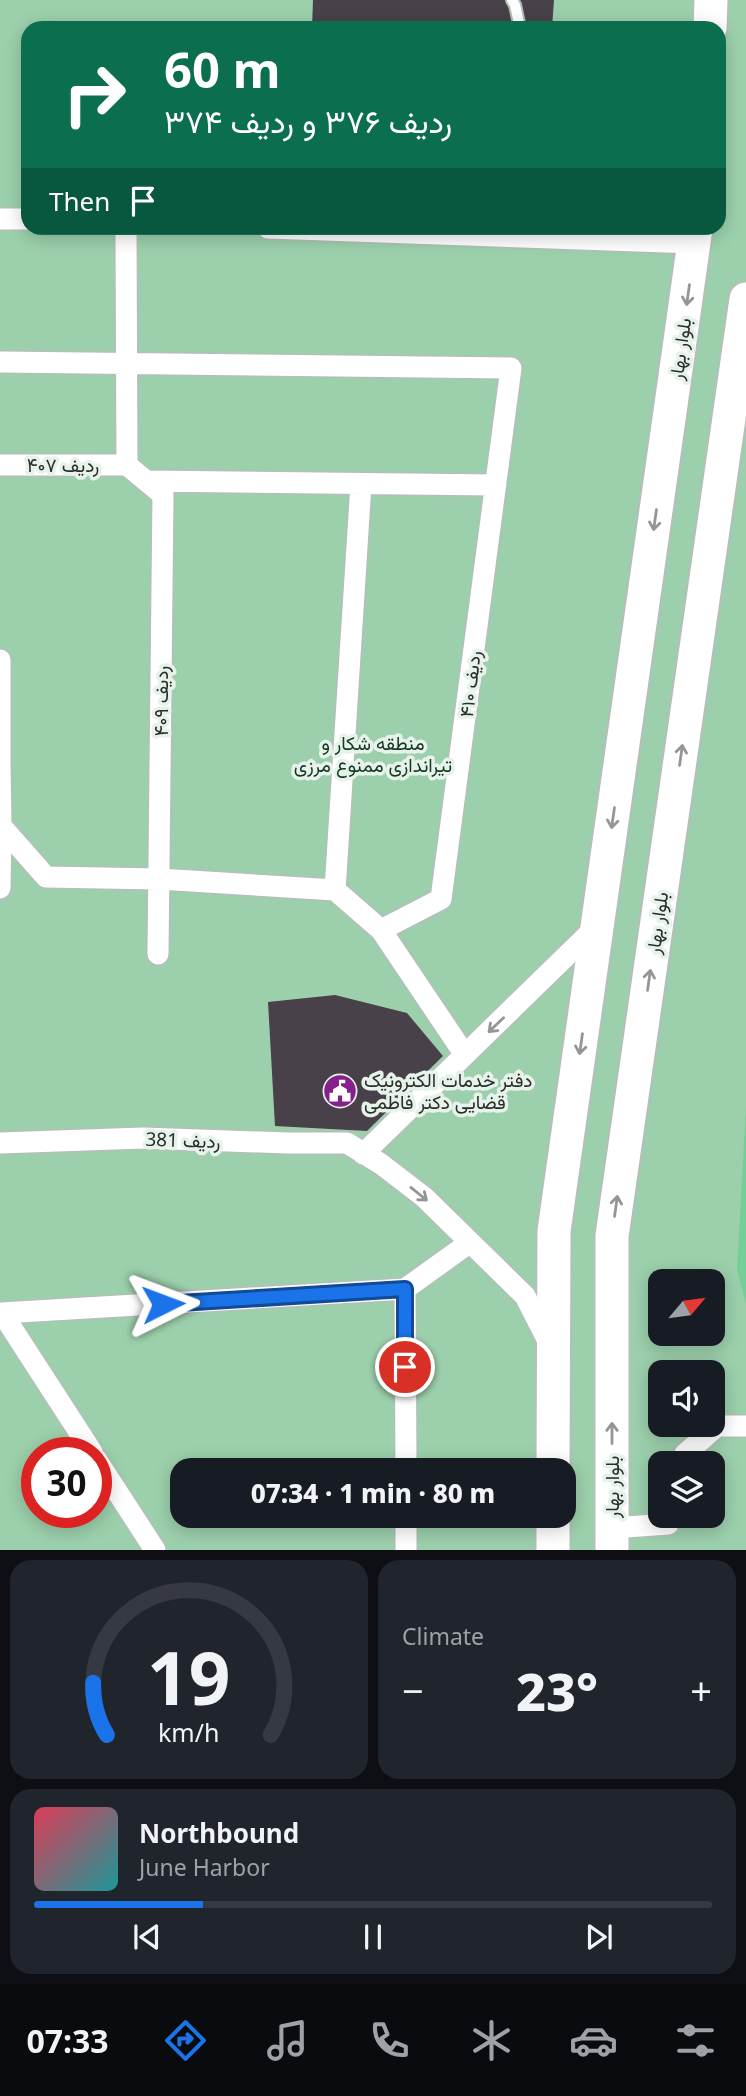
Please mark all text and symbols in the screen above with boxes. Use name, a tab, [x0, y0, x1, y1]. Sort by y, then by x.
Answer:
text: 60 m	[164, 36, 281, 102]
icon: right	[49, 49, 140, 140]
text: ردیف ۳۷۶ و ردیف ۳۷۴	[164, 99, 452, 142]
icon: arrive	[124, 182, 162, 220]
text: Then	[49, 183, 110, 219]
one-way arrow	[681, 283, 694, 306]
street label: بلوار بهار	[663, 316, 697, 383]
street label: ردیف ۴۰۷	[27, 452, 99, 478]
one-way arrow	[649, 509, 662, 531]
street label: ردیف ۴۱۰	[453, 649, 487, 719]
street label: ردیف ۴۰۹	[148, 666, 174, 736]
park label: منطقه شکار و تیراندازی ممنوع مرزی	[294, 730, 452, 778]
one-way arrow	[675, 744, 688, 767]
one-way arrow	[606, 806, 619, 829]
street label: بلوار بهار	[640, 890, 674, 957]
one-way arrow	[642, 969, 655, 992]
one-way arrow	[488, 1016, 505, 1033]
one-way arrow	[574, 1032, 587, 1054]
place label: دفتر خدمات الکترونیک قضایی دکتر فاطمی	[364, 1067, 532, 1115]
public building icon: دفتر خدمات الکترونیک قضایی دکتر فاطمی	[321, 1072, 359, 1110]
street label: ردیف 381	[145, 1126, 221, 1154]
one-way arrow	[409, 1186, 427, 1201]
one-way arrow	[610, 1195, 623, 1217]
position arrow	[126, 1267, 200, 1341]
north arrow	[648, 1269, 724, 1346]
map controls	[648, 1269, 725, 1528]
pin	[375, 1337, 435, 1397]
icon: arrive	[386, 1348, 424, 1386]
button: sound	[648, 1360, 725, 1437]
one-way arrow	[605, 1422, 619, 1445]
speed limit sign: 30	[21, 1437, 112, 1528]
button: layers	[648, 1451, 725, 1528]
street label: بلوار بهار	[599, 1456, 625, 1519]
text: 07:34 · 1 min · 80 m	[251, 1475, 495, 1511]
text: Climate	[402, 1620, 484, 1652]
text: 19	[147, 1628, 231, 1727]
text: 23°	[516, 1655, 598, 1726]
text: −	[402, 1664, 424, 1716]
text: +	[690, 1664, 712, 1716]
text: km/h	[158, 1715, 220, 1749]
text: Northbound	[139, 1815, 299, 1851]
text: June Harbor	[139, 1851, 270, 1883]
icon: previous	[128, 1918, 166, 1956]
icon: pause	[354, 1918, 392, 1956]
icon: next	[580, 1918, 618, 1956]
icon: directions	[161, 2016, 210, 2065]
icon: music	[263, 2016, 312, 2065]
icon: phone	[365, 2016, 414, 2065]
icon: climate	[467, 2016, 516, 2065]
icon: car	[569, 2016, 618, 2065]
icon: filters	[671, 2016, 720, 2065]
text: 07:33	[26, 2019, 109, 2062]

